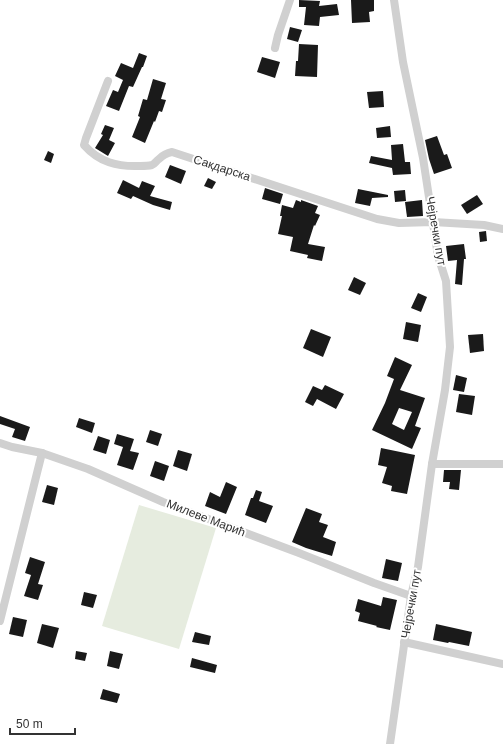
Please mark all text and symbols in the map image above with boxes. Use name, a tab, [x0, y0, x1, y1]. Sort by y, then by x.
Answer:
street label: Сакдарска	[192, 152, 253, 184]
street label: Чејречки пут	[423, 195, 449, 267]
street label: Милеве Мaрић	[165, 497, 247, 539]
street label: Чејречки пут	[398, 568, 424, 640]
scale bar	[10, 710, 75, 736]
text: 50 m	[16, 717, 43, 731]

